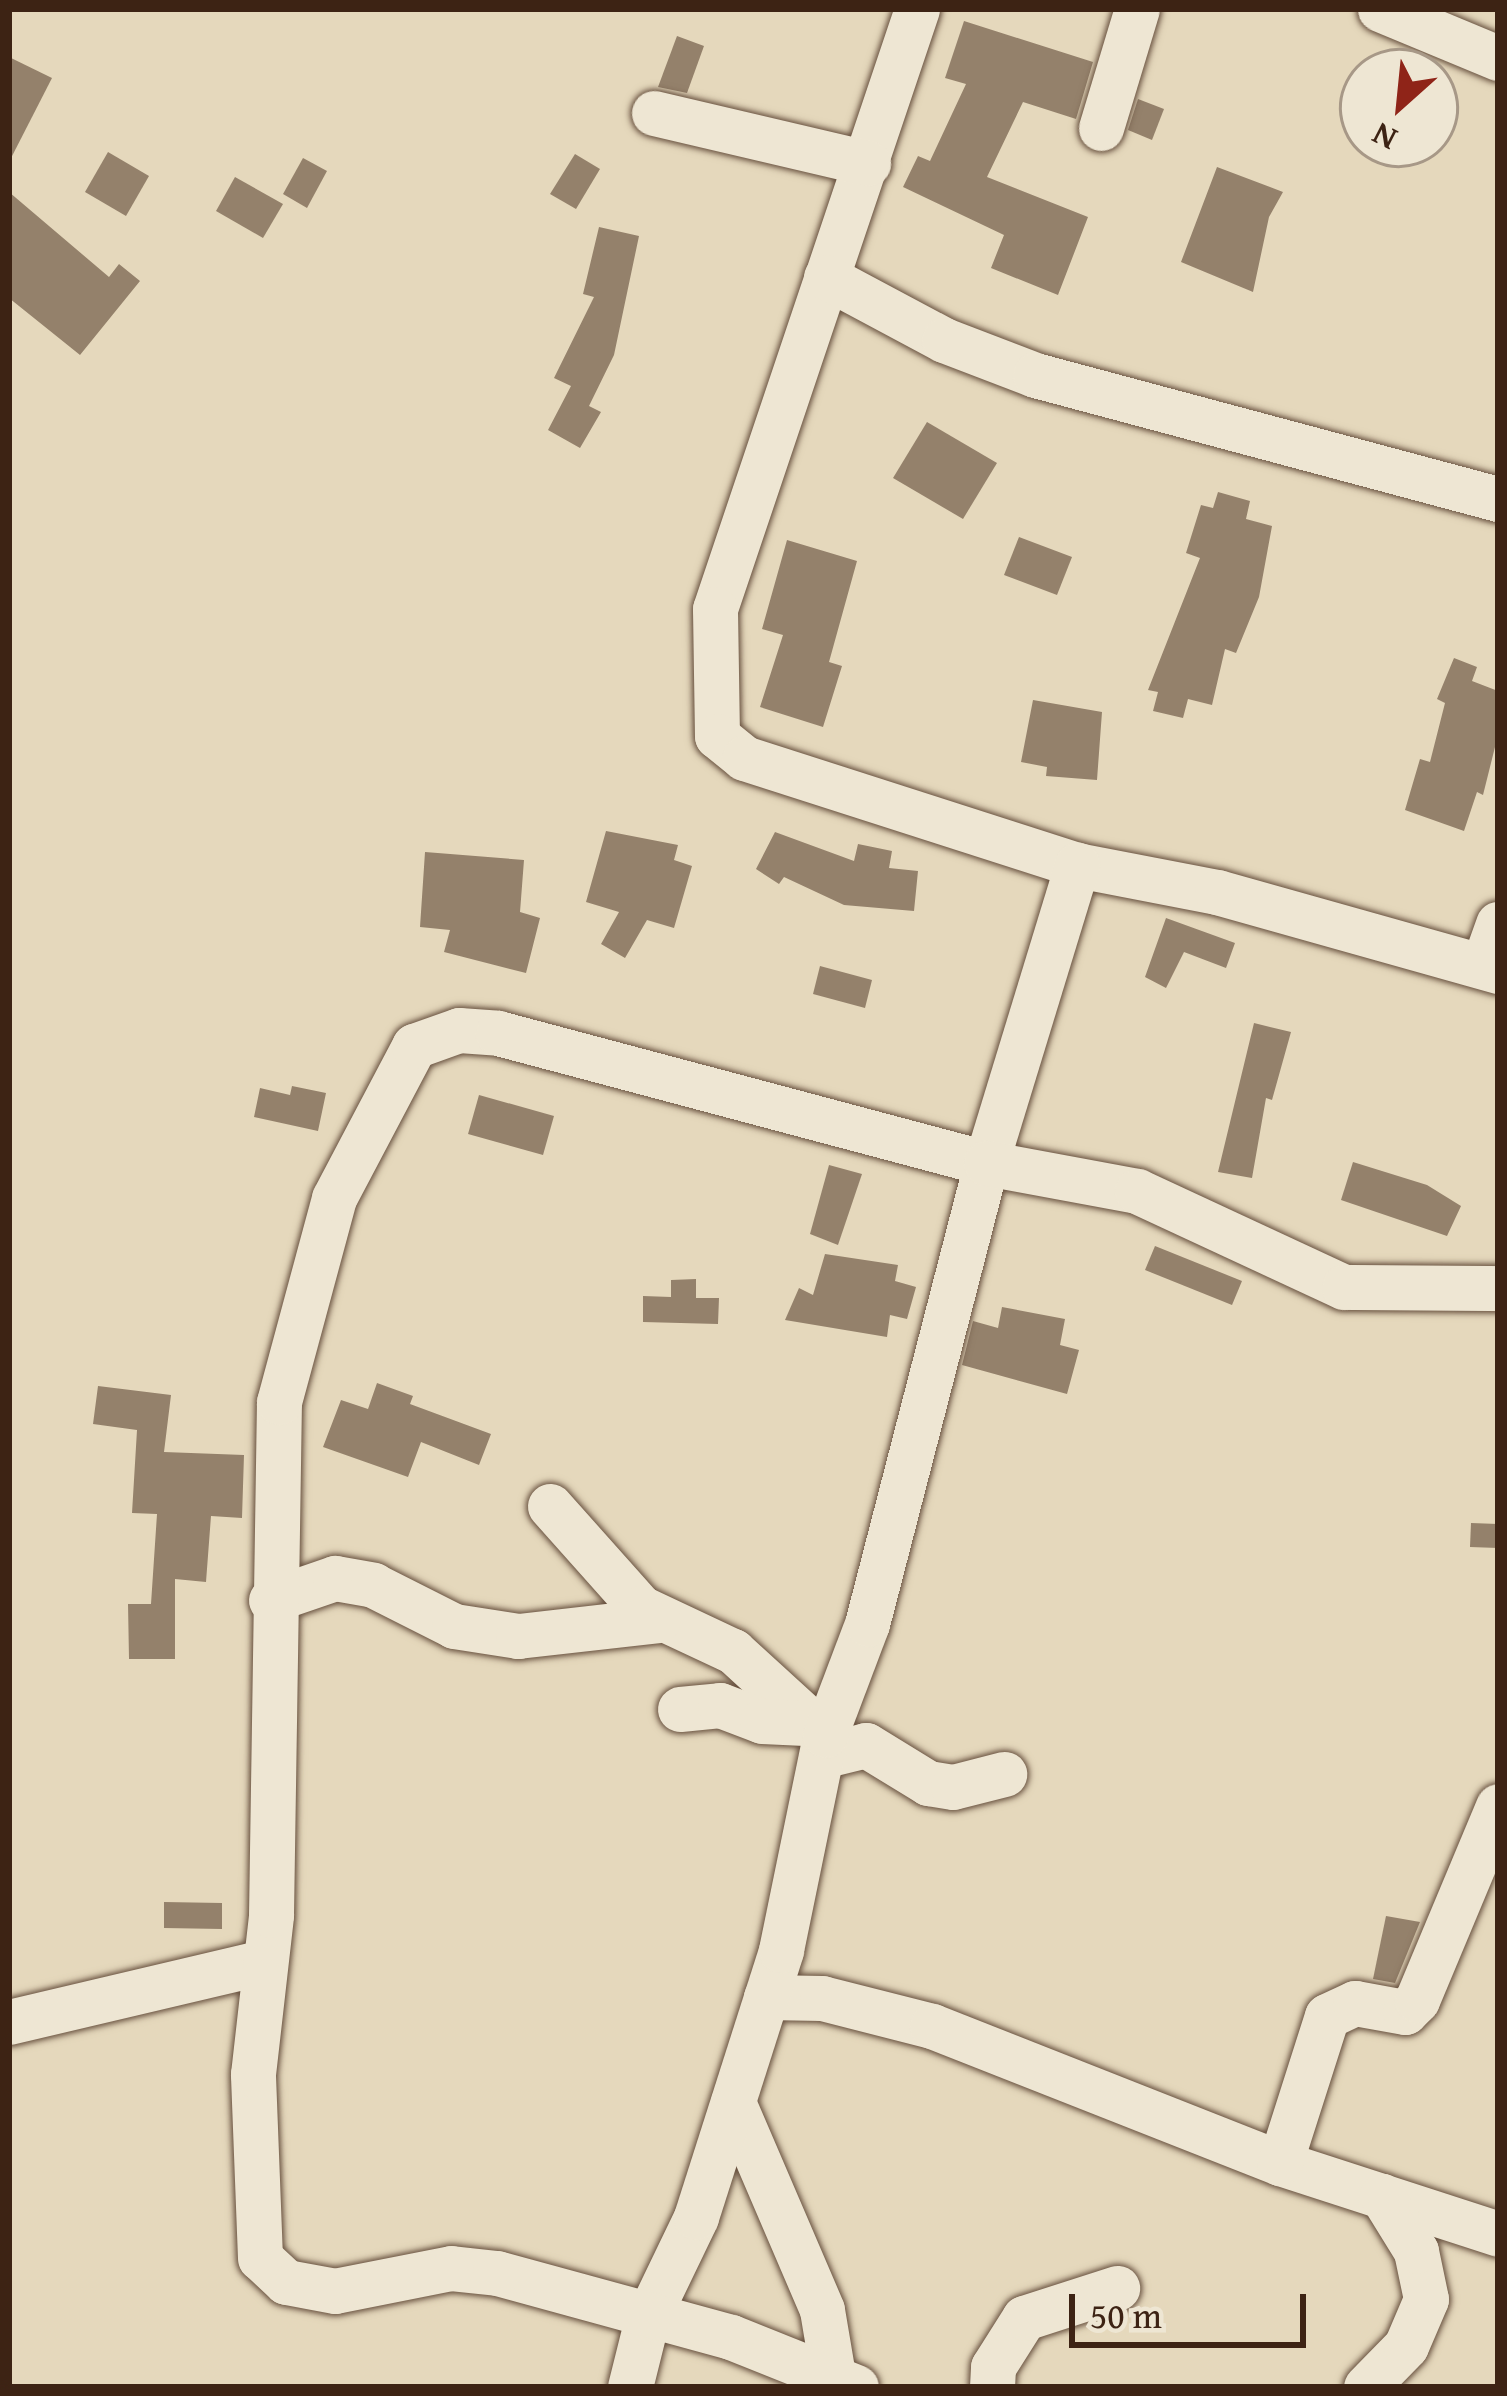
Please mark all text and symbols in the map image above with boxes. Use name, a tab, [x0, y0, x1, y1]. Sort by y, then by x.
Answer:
north arrow	[1339, 48, 1459, 168]
text: N	[1363, 111, 1405, 164]
scale bar	[1075, 2270, 1312, 2344]
text: 50 m	[1090, 2288, 1162, 2341]

